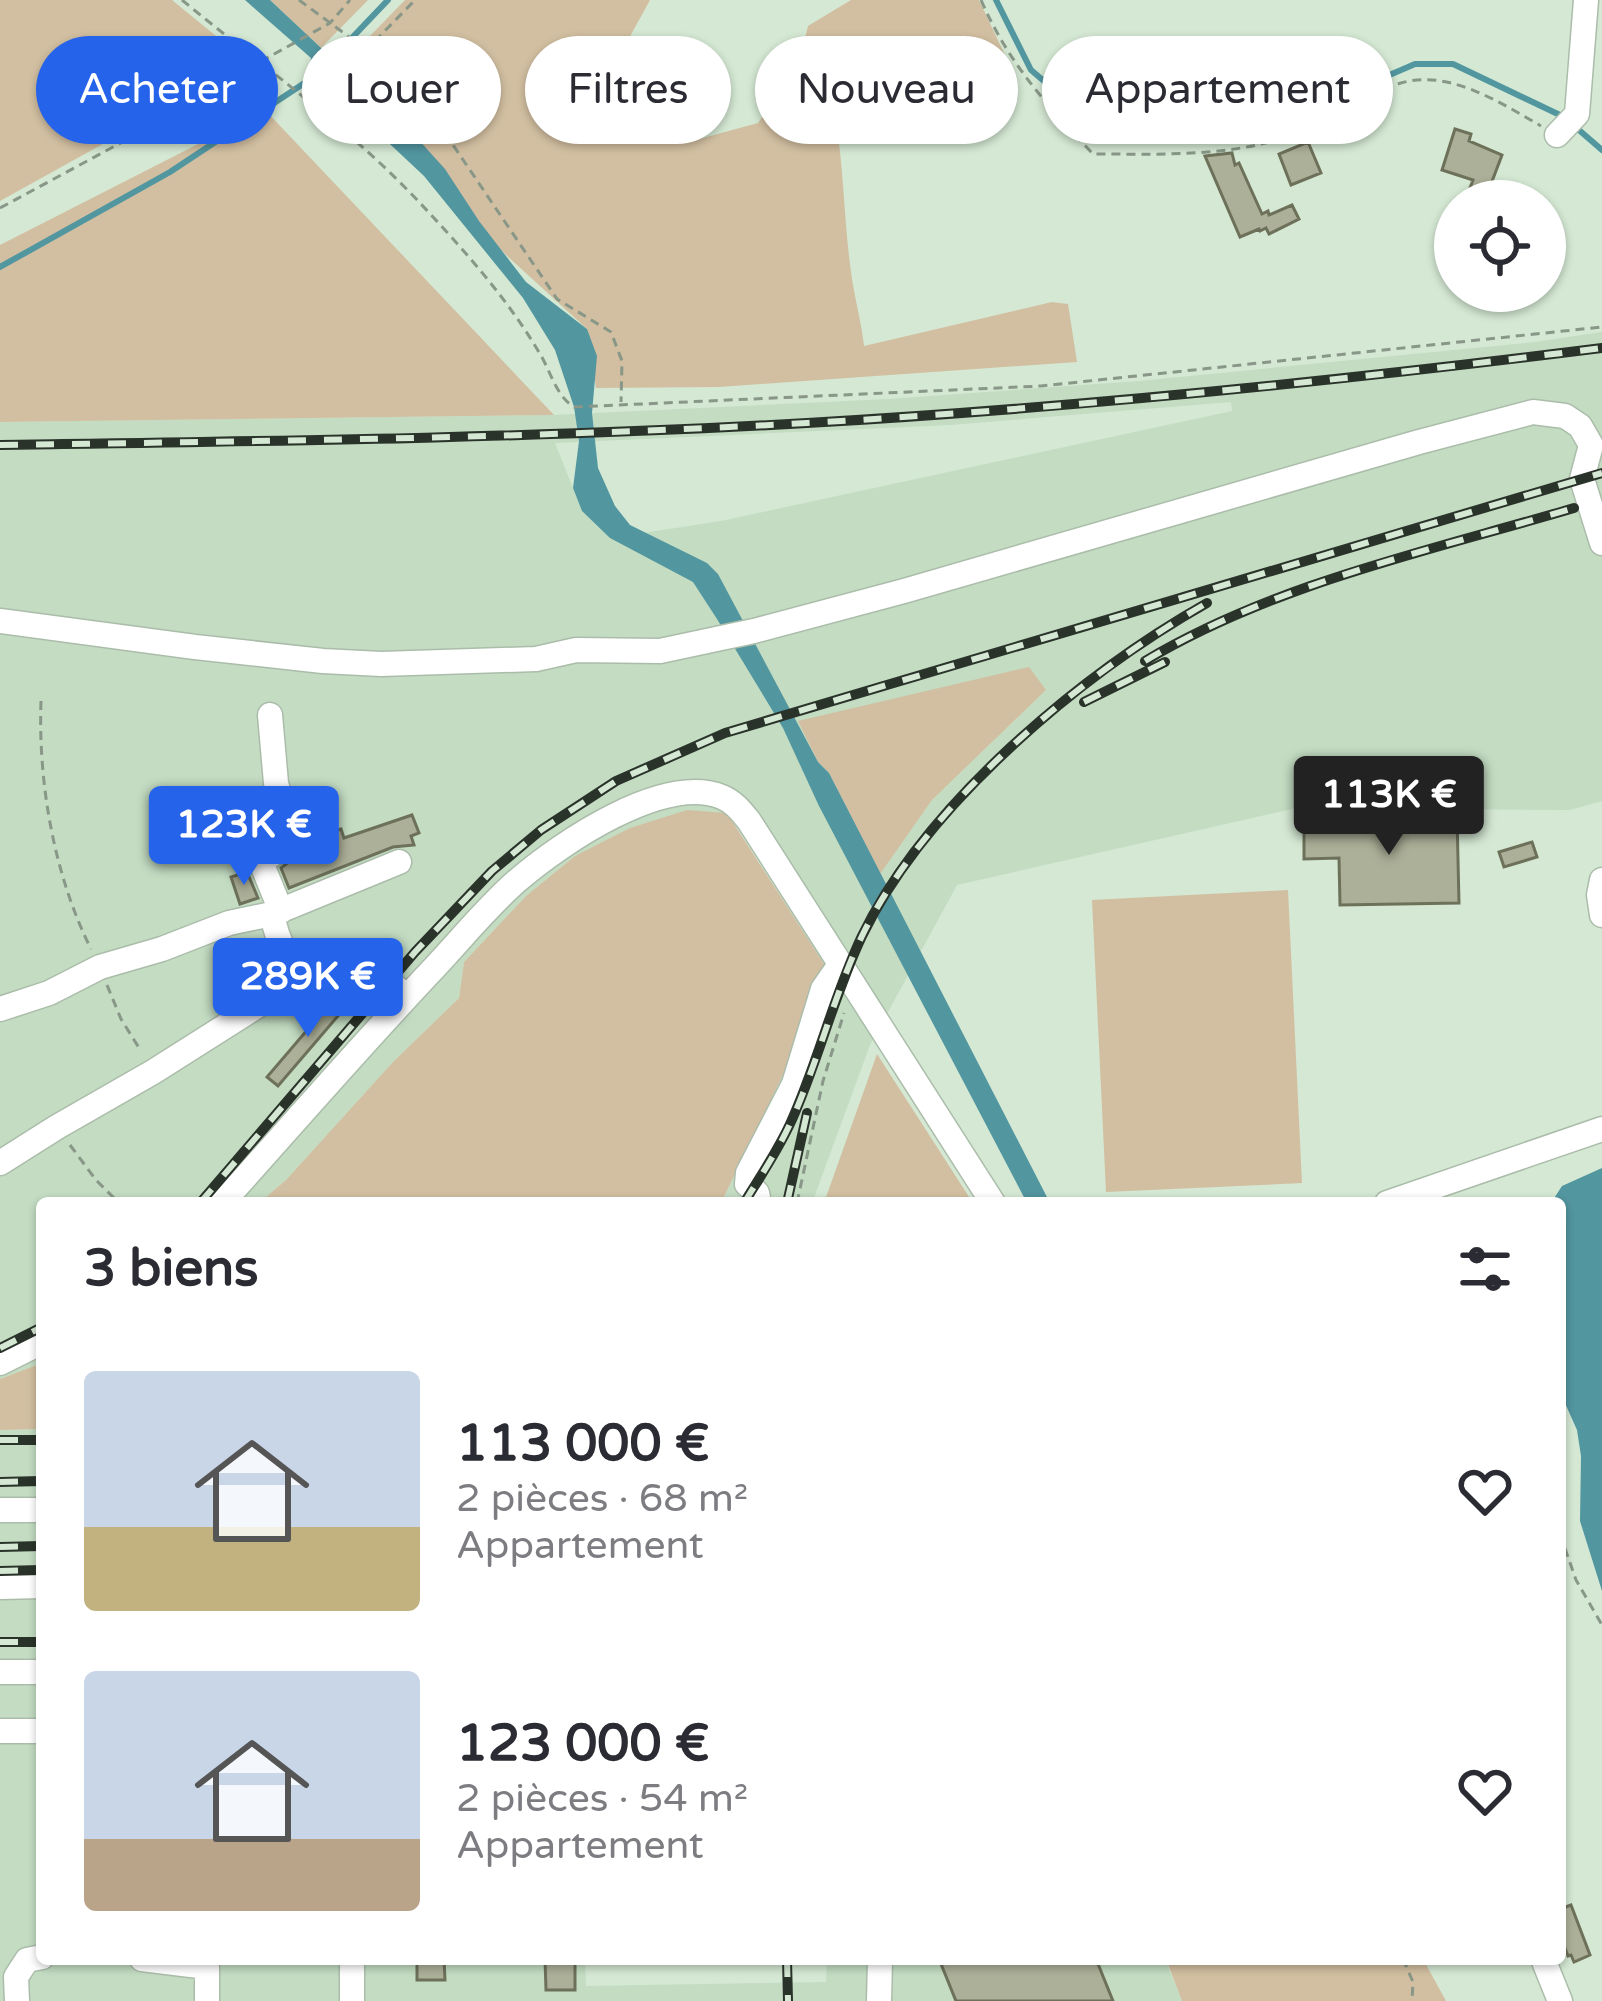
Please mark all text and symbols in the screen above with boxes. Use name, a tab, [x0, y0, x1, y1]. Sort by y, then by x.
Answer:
chip: Acheter	[36, 36, 278, 144]
chip: Louer	[302, 36, 501, 144]
chip: Filtres	[525, 36, 731, 144]
chip: Nouveau	[755, 36, 1018, 144]
chip: Appartement	[1042, 36, 1393, 144]
map controls	[1434, 180, 1566, 312]
button: locate	[1434, 180, 1566, 312]
pin: 113K €	[1291, 756, 1487, 858]
text: 113K €	[1321, 771, 1457, 818]
pin: 123K €	[146, 786, 342, 888]
text: 123K €	[176, 801, 312, 848]
pin: 289K €	[210, 938, 406, 1040]
text: 289K €	[240, 953, 376, 1000]
icon: filters	[1452, 1236, 1518, 1302]
text: 3 biens	[84, 1238, 259, 1300]
text: 113 000 €	[456, 1413, 709, 1475]
icon: home	[180, 1419, 324, 1563]
icon: heart	[1452, 1458, 1518, 1524]
text: 2 pièces · 68 m²	[456, 1475, 748, 1522]
text: Appartement	[456, 1522, 704, 1569]
text: 123 000 €	[456, 1713, 709, 1775]
icon: home	[180, 1719, 324, 1863]
icon: heart	[1452, 1758, 1518, 1824]
text: 2 pièces · 54 m²	[456, 1775, 748, 1822]
text: Appartement	[456, 1822, 704, 1869]

